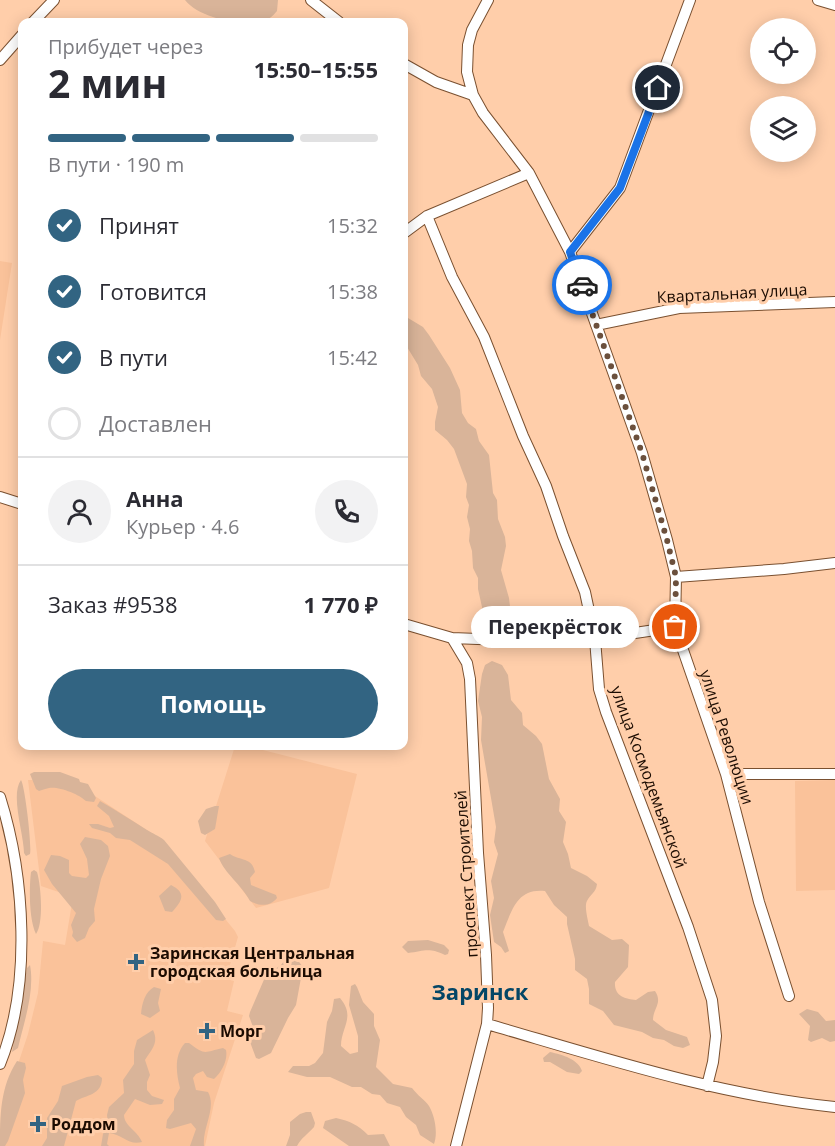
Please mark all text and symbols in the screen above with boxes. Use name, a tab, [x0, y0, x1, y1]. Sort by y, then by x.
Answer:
map controls	[750, 18, 816, 162]
button: locate	[750, 18, 816, 84]
text: Прибудет через	[48, 33, 203, 60]
text: 15:50–15:55	[254, 54, 378, 84]
text: 2 мин	[48, 56, 167, 109]
pin	[632, 62, 683, 113]
icon: home	[641, 71, 674, 104]
button: layers	[750, 96, 816, 162]
text: В пути · 190 m	[48, 151, 184, 178]
icon: check	[48, 209, 81, 242]
text: Принят	[99, 210, 179, 240]
text: 15:32	[327, 212, 378, 239]
courier	[552, 255, 612, 315]
icon: car	[566, 269, 599, 302]
icon: check	[48, 275, 81, 308]
text: Готовится	[99, 276, 207, 306]
text: 15:38	[327, 278, 378, 305]
street label: Квартальная улица	[656, 278, 808, 308]
icon: check	[48, 341, 81, 374]
text: В пути	[99, 342, 168, 372]
text: 15:42	[327, 344, 378, 371]
text: Доставлен	[99, 408, 212, 438]
button: person	[48, 480, 111, 543]
button: phone	[315, 480, 378, 543]
text: Анна	[126, 483, 184, 513]
text: Курьер · 4.6	[126, 513, 240, 540]
text: Заказ #9538	[48, 589, 178, 619]
text: 1 770 ₽	[303, 589, 378, 619]
pin	[649, 601, 700, 652]
callout: Перекрёсток	[471, 606, 639, 648]
icon: bag	[658, 610, 691, 643]
text: Перекрёсток	[488, 613, 622, 640]
street label: улица Революции	[695, 667, 759, 807]
button: Помощь	[48, 669, 378, 738]
street label: улица Космодемьянской	[606, 683, 692, 871]
street label: проспект Строителей	[449, 789, 483, 959]
place label: Заринская Центральная городская больница	[150, 942, 355, 982]
marker: Заринская Центральная городская больница	[127, 953, 145, 971]
district label: Заринск	[432, 976, 529, 1006]
place label: Морг	[220, 1020, 263, 1042]
marker: Морг	[198, 1022, 216, 1040]
place label: Роддом	[51, 1113, 116, 1135]
marker: Роддом	[29, 1115, 47, 1133]

